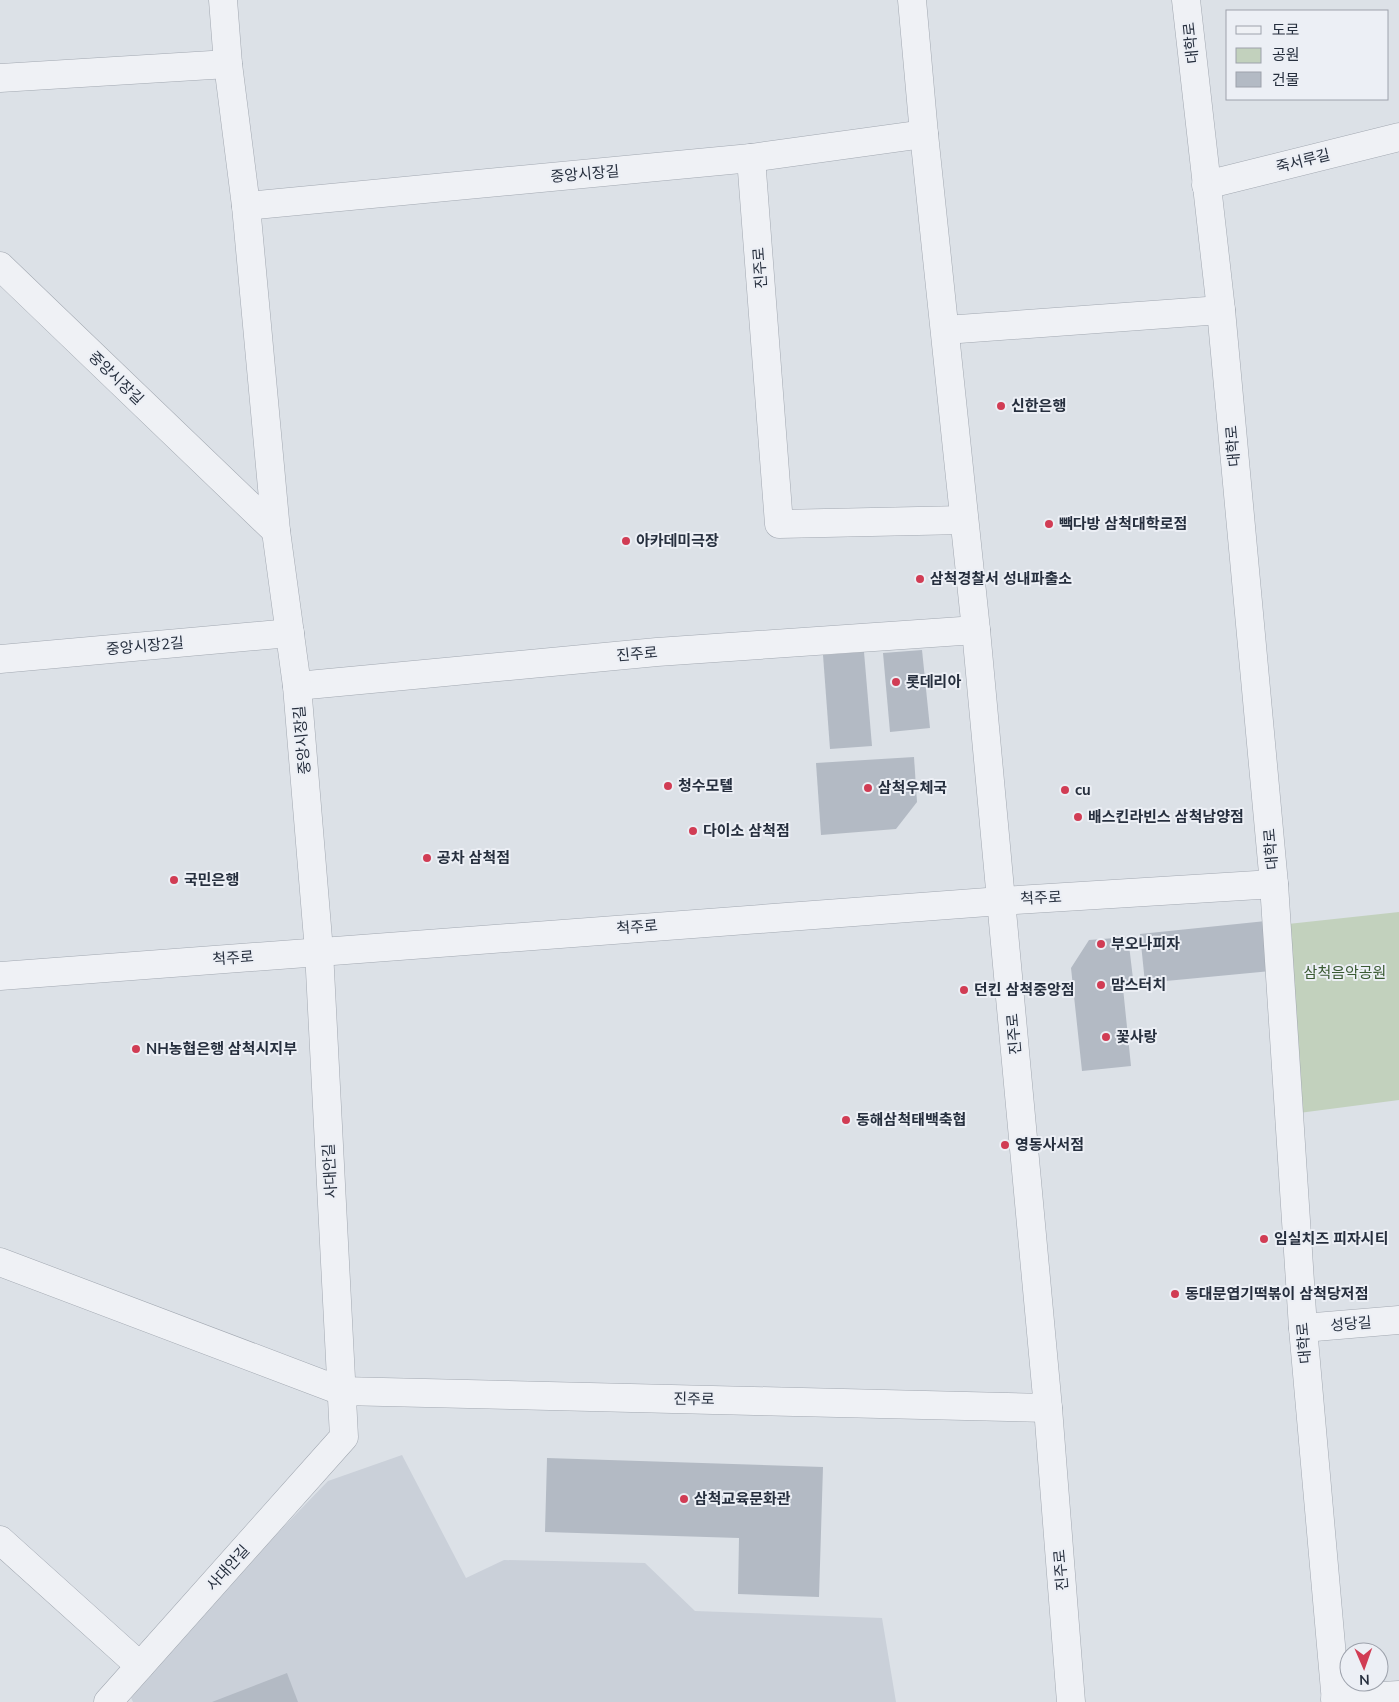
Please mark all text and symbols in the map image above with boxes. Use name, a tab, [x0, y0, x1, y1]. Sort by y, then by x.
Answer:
legend	[1226, 10, 1389, 100]
text: 도로	[1272, 20, 1300, 40]
street label: 대학로	[1179, 21, 1203, 65]
text: 공원	[1272, 45, 1300, 65]
text: 건물	[1272, 70, 1300, 90]
street label: 죽서루길	[1274, 145, 1332, 177]
street label: 중앙시장길	[550, 161, 620, 187]
street label: 진주로	[749, 247, 771, 289]
street label: 중앙시장길	[84, 347, 148, 409]
place label: 신한은행	[1011, 396, 1066, 416]
marker: 신한은행	[995, 400, 1007, 412]
street label: 대학로	[1221, 425, 1245, 467]
place label: 빽다방 삼척대학로점	[1059, 514, 1187, 534]
marker: 빽다방 삼척대학로점	[1043, 518, 1055, 530]
place label: 아카데미극장	[636, 531, 719, 551]
marker: 아카데미극장	[620, 535, 632, 547]
place label: 삼척경찰서 성내파출소	[930, 569, 1072, 589]
marker: 삼척경찰서 성내파출소	[914, 573, 926, 585]
street label: 중앙시장2길	[105, 633, 185, 659]
street label: 진주로	[616, 642, 658, 666]
place label: 롯데리아	[906, 672, 961, 692]
marker: 롯데리아	[890, 676, 902, 688]
street label: 중앙시장길	[289, 705, 315, 775]
place label: 청수모텔	[678, 776, 733, 796]
place label: 삼척우체국	[878, 778, 947, 798]
marker: 청수모텔	[662, 780, 674, 792]
place label: cu	[1075, 780, 1091, 800]
marker: 삼척우체국	[862, 782, 874, 794]
marker: cu	[1059, 784, 1071, 796]
place label: 배스킨라빈스 삼척남양점	[1088, 807, 1244, 827]
marker: 배스킨라빈스 삼척남양점	[1072, 811, 1084, 823]
place label: 다이소 삼척점	[703, 821, 790, 841]
marker: 다이소 삼척점	[687, 825, 699, 837]
street label: 대학로	[1259, 828, 1283, 870]
place label: 공차 삼척점	[437, 848, 510, 868]
marker: 공차 삼척점	[421, 852, 433, 864]
place label: 국민은행	[184, 870, 239, 890]
marker: 국민은행	[168, 874, 180, 886]
street label: 척주로	[1020, 887, 1062, 909]
street label: 척주로	[616, 916, 658, 938]
place label: 부오나피자	[1111, 934, 1180, 954]
marker: 부오나피자	[1095, 938, 1107, 950]
street label: 척주로	[212, 947, 254, 969]
park label: 삼척음악공원	[1304, 963, 1386, 983]
place label: 맘스터치	[1111, 975, 1166, 995]
marker: 맘스터치	[1095, 979, 1107, 991]
place label: 던킨 삼척중앙점	[974, 980, 1075, 1000]
marker: 던킨 삼척중앙점	[958, 984, 970, 996]
street label: 진주로	[1002, 1013, 1026, 1055]
place label: 꽃사랑	[1116, 1027, 1158, 1047]
marker: 꽃사랑	[1100, 1031, 1112, 1043]
place label: NH농협은행 삼척시지부	[146, 1039, 297, 1059]
marker: NH농협은행 삼척시지부	[130, 1043, 142, 1055]
place label: 동해삼척태백축협	[856, 1110, 966, 1130]
marker: 동해삼척태백축협	[840, 1114, 852, 1126]
place label: 영동사서점	[1015, 1135, 1084, 1155]
marker: 영동사서점	[999, 1139, 1011, 1151]
street label: 사대안길	[319, 1143, 341, 1199]
place label: 임실치즈 피자시티	[1274, 1229, 1388, 1249]
marker: 임실치즈 피자시티	[1258, 1233, 1270, 1245]
place label: 동대문엽기떡볶이 삼척당저점	[1185, 1284, 1368, 1304]
marker: 동대문엽기떡볶이 삼척당저점	[1169, 1288, 1181, 1300]
street label: 성당길	[1330, 1312, 1372, 1336]
street label: 대학로	[1292, 1322, 1316, 1364]
street label: 진주로	[673, 1389, 715, 1409]
place label: 삼척교육문화관	[694, 1489, 791, 1509]
marker: 삼척교육문화관	[678, 1493, 690, 1505]
street label: 사대안길	[202, 1541, 254, 1595]
street label: 진주로	[1049, 1549, 1073, 1591]
north arrow	[1339, 1642, 1389, 1692]
text: N	[1359, 1670, 1370, 1689]

